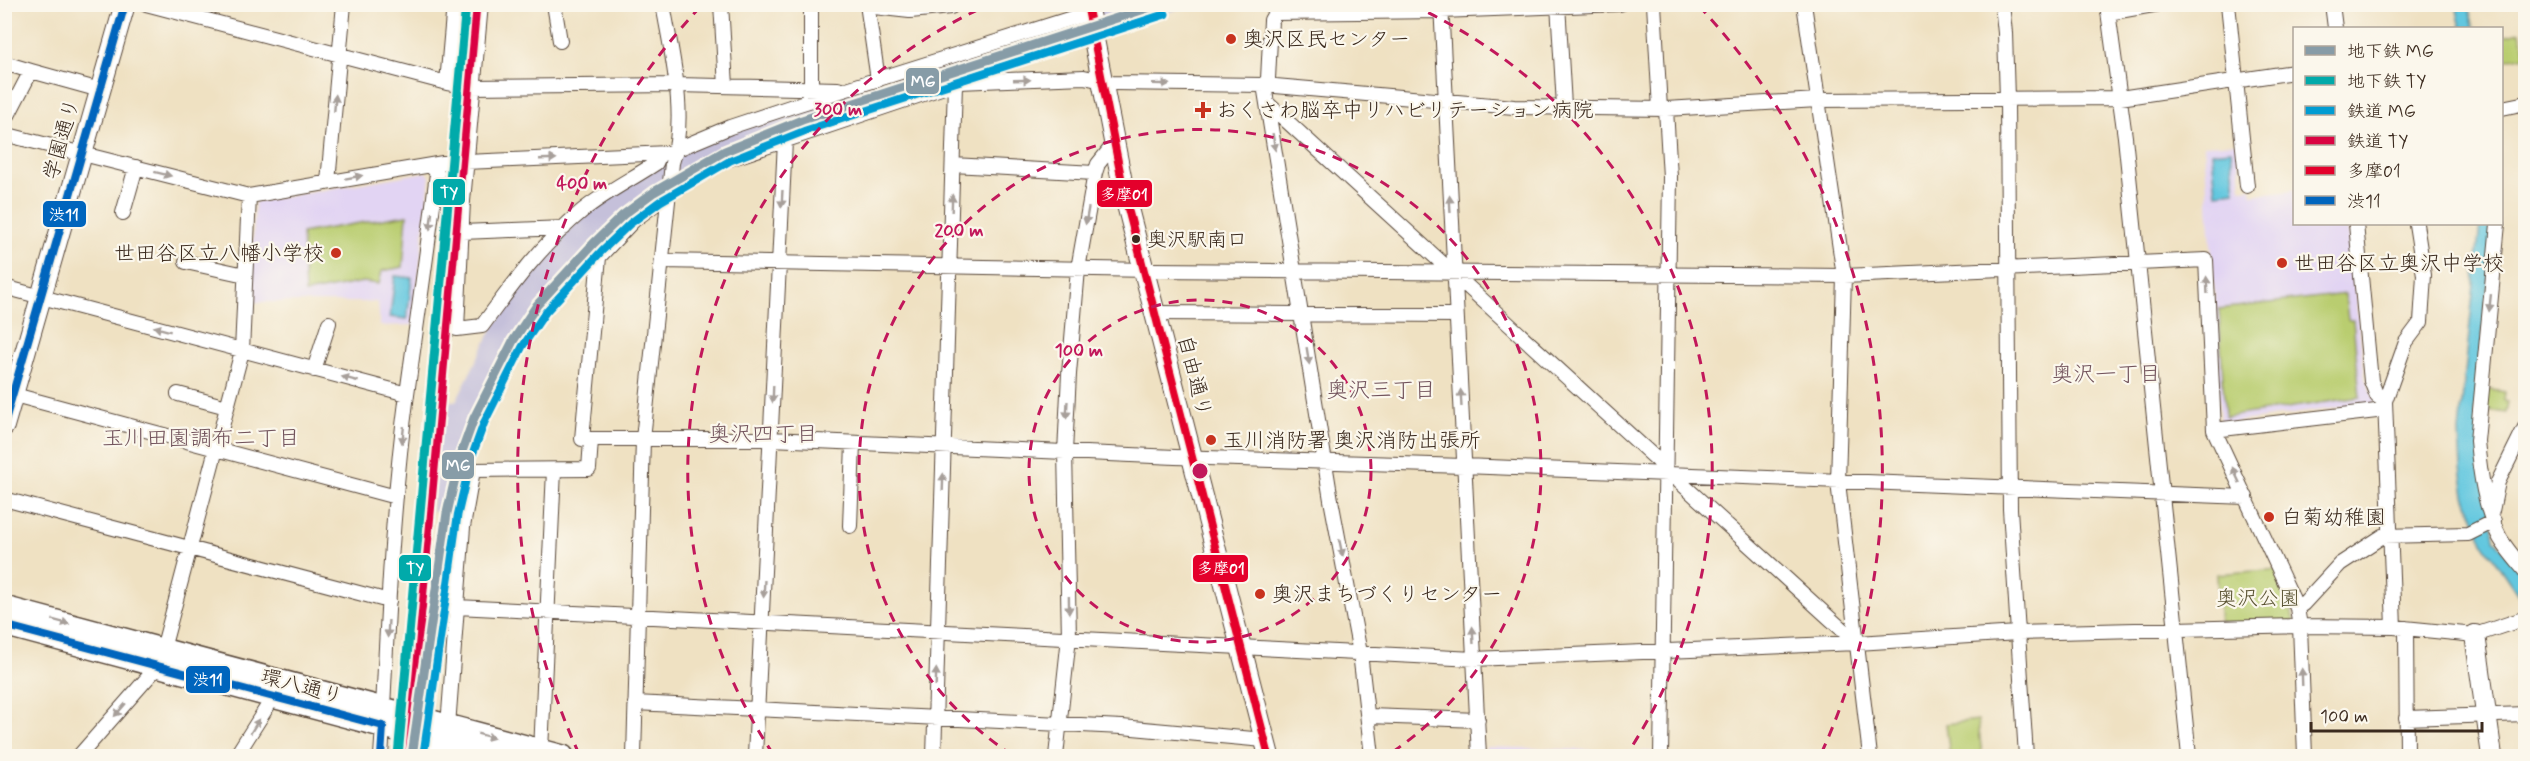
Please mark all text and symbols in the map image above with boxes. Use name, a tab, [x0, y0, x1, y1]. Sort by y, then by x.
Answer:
place label: 奥沢区民センター	[1243, 26, 1410, 54]
legend	[2293, 27, 2503, 225]
marker: 奥沢区民センター	[1224, 32, 1238, 46]
text: 地下鉄 MG	[2347, 40, 2434, 64]
line badge: MG	[905, 67, 940, 95]
text: 地下鉄 TY	[2347, 70, 2426, 94]
text: MG	[911, 72, 936, 93]
one-way arrow	[1012, 75, 1031, 84]
one-way arrow	[1152, 79, 1171, 88]
one-way arrow	[330, 93, 340, 112]
street label: 学園通り	[37, 95, 87, 184]
place label: おくさわ脳卒中リハビリテーション病院	[1216, 97, 1594, 125]
text: 300 m	[814, 98, 862, 122]
text: 鉄道 MG	[2347, 100, 2416, 124]
marker: おくさわ脳卒中リハビリテーション病院	[1194, 101, 1212, 119]
text: 鉄道 TY	[2347, 130, 2408, 154]
one-way arrow	[1269, 133, 1278, 152]
one-way arrow	[538, 154, 557, 163]
text: 多摩01	[2347, 160, 2401, 184]
one-way arrow	[154, 169, 172, 179]
text: 400 m	[557, 172, 607, 196]
one-way arrow	[344, 173, 363, 182]
line badge: TY	[432, 178, 466, 206]
line badge: 多摩01	[1096, 179, 1153, 208]
text: TY	[440, 183, 458, 204]
text: 多摩01	[1100, 185, 1148, 206]
one-way arrow	[777, 190, 786, 209]
text: 渋11	[2347, 190, 2381, 214]
one-way arrow	[947, 194, 956, 213]
one-way arrow	[1445, 194, 1454, 213]
line badge: 渋11	[42, 200, 87, 228]
text: 渋11	[49, 205, 79, 226]
one-way arrow	[1083, 207, 1092, 226]
one-way arrow	[426, 211, 435, 230]
text: 200 m	[934, 219, 984, 243]
place label: 奥沢駅南口	[1147, 227, 1247, 254]
marker: 奥沢駅南口	[1130, 233, 1142, 245]
place label: 世田谷区立八幡小学校	[114, 240, 324, 268]
marker: 世田谷区立八幡小学校	[329, 246, 343, 260]
place label: 世田谷区立奥沢中学校	[2294, 250, 2504, 278]
marker: 世田谷区立奥沢中学校	[2275, 256, 2289, 270]
one-way arrow	[2202, 275, 2211, 294]
one-way arrow	[2485, 293, 2495, 312]
one-way arrow	[153, 323, 171, 333]
street label: 自由通り	[1170, 332, 1218, 420]
text: 100 m	[1055, 339, 1103, 363]
one-way arrow	[1304, 346, 1313, 365]
district label: 奥沢一丁目	[2051, 361, 2161, 389]
one-way arrow	[341, 374, 360, 384]
district label: 奥沢三丁目	[1326, 377, 1436, 405]
one-way arrow	[768, 384, 777, 403]
one-way arrow	[1456, 389, 1465, 408]
one-way arrow	[1062, 401, 1071, 420]
district label: 奥沢四丁目	[708, 421, 818, 449]
district label: 玉川田園調布二丁目	[102, 425, 300, 453]
one-way arrow	[398, 425, 408, 444]
place label: 玉川消防署 奥沢消防出張所	[1223, 427, 1481, 455]
marker: 玉川消防署 奥沢消防出張所	[1204, 433, 1218, 447]
line badge: MG	[441, 451, 475, 480]
text: MG	[446, 456, 471, 477]
centre of rings	[1190, 461, 1210, 481]
one-way arrow	[2231, 465, 2241, 483]
one-way arrow	[938, 473, 947, 492]
place label: 白菊幼稚園	[2281, 504, 2386, 532]
marker: 白菊幼稚園	[2262, 510, 2276, 524]
one-way arrow	[1336, 539, 1346, 557]
line badge: TY	[398, 554, 432, 582]
line badge: 多摩01	[1192, 554, 1249, 583]
text: TY	[406, 559, 424, 580]
text: 多摩01	[1197, 559, 1245, 580]
one-way arrow	[759, 579, 768, 598]
place label: 奥沢まちづくりセンター	[1272, 581, 1502, 609]
park label: 奥沢公園	[2216, 585, 2300, 613]
marker: 奥沢まちづくりセンター	[1253, 587, 1267, 601]
one-way arrow	[1064, 595, 1074, 614]
one-way arrow	[52, 617, 70, 627]
one-way arrow	[383, 620, 392, 639]
one-way arrow	[1468, 626, 1478, 645]
street label: 環八通り	[258, 663, 346, 711]
line badge: 渋11	[185, 665, 231, 694]
one-way arrow	[931, 668, 941, 687]
one-way arrow	[2297, 668, 2306, 687]
text: 渋11	[193, 670, 223, 691]
scale bar	[2311, 695, 2482, 733]
one-way arrow	[114, 702, 127, 717]
text: 100 m	[2320, 705, 2368, 729]
one-way arrow	[249, 719, 261, 735]
one-way arrow	[477, 732, 495, 741]

